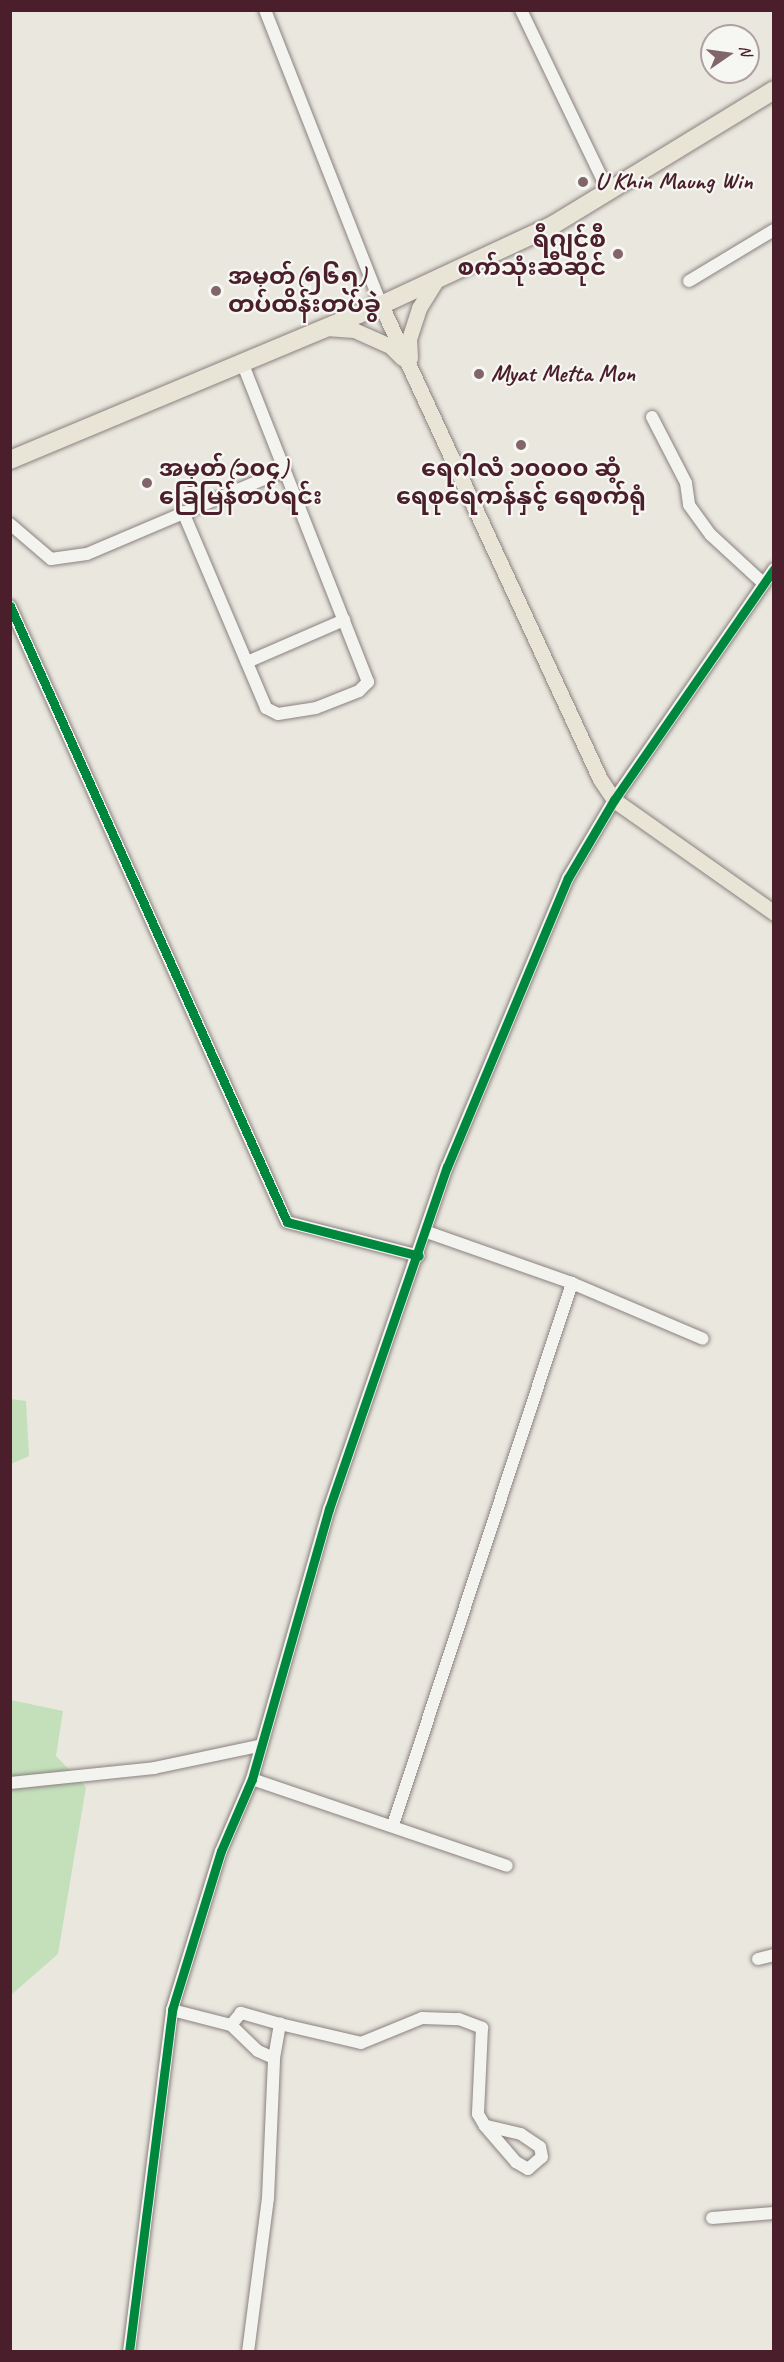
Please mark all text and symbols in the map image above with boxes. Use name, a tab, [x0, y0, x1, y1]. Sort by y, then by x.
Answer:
north arrow	[700, 24, 760, 84]
text: N	[735, 43, 756, 57]
place label: U Khin Maung Win	[595, 168, 754, 196]
marker: U Khin Maung Win	[576, 175, 590, 189]
place label: ရီဂျင်စီ စက်သုံးဆီဆိုင်	[457, 226, 606, 282]
marker: ရီဂျင်စီ စက်သုံးဆီဆိုင်	[611, 247, 625, 261]
place label: အမှတ်(၅၆၅) တပ်ထိန်းတပ်ခွဲ	[228, 263, 381, 319]
marker: အမှတ်(၅၆၅) တပ်ထိန်းတပ်ခွဲ	[209, 284, 223, 298]
place label: Myat Metta Mon	[491, 360, 635, 388]
marker: Myat Metta Mon	[472, 367, 486, 381]
marker: ရေဂါလံ ၁၀၀၀၀ ဆံ့ ရေစုရေကန်နှင့် ရေစက်ရုံ	[514, 438, 528, 452]
place label: အမှတ်(၁၀၄) ခြေမြန်တပ်ရင်း	[159, 455, 322, 511]
place label: ရေဂါလံ ၁၀၀၀၀ ဆံ့ ရေစုရေကန်နှင့် ရေစက်ရုံ	[396, 455, 646, 511]
marker: အမှတ်(၁၀၄) ခြေမြန်တပ်ရင်း	[140, 476, 154, 490]

